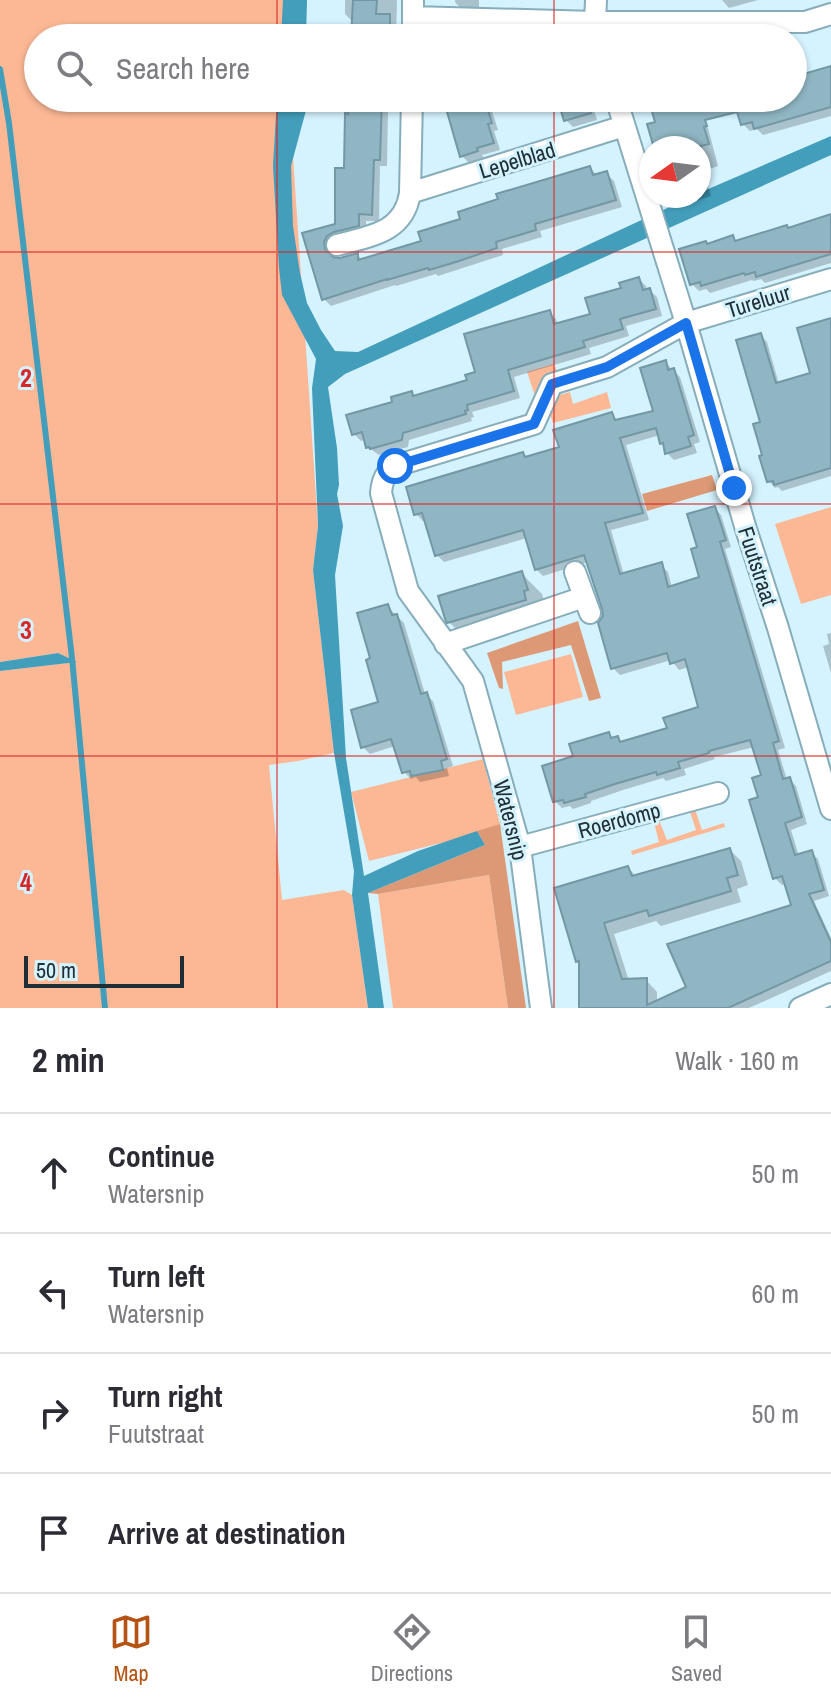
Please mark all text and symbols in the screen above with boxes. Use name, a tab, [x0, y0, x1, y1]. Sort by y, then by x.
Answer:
search box	[24, 24, 807, 112]
icon: search	[52, 46, 96, 90]
text: Search here	[116, 48, 250, 88]
street label: Lepelblad	[475, 134, 559, 186]
north arrow	[639, 136, 711, 208]
street label: Tureluur	[722, 277, 794, 325]
text: 2	[20, 360, 32, 395]
route start	[377, 448, 413, 484]
route end	[716, 470, 752, 506]
street label: Fuutstraat	[731, 523, 785, 609]
text: 3	[20, 612, 32, 647]
street label: Watersnip	[487, 777, 535, 863]
street label: Roerdomp	[574, 795, 664, 845]
text: 4	[20, 864, 32, 899]
scale bar	[24, 952, 184, 988]
text: 50 m	[36, 955, 76, 985]
text: 2 min	[32, 1037, 105, 1083]
text: Walk · 160 m	[675, 1043, 799, 1078]
text: Continue	[108, 1136, 215, 1176]
icon: ahead	[32, 1151, 76, 1195]
text: 50 m	[752, 1156, 799, 1191]
text: Watersnip	[108, 1176, 204, 1211]
text: Turn left	[108, 1256, 205, 1296]
icon: left	[32, 1271, 76, 1315]
text: 60 m	[752, 1276, 799, 1311]
text: Watersnip	[108, 1296, 204, 1331]
text: Turn right	[108, 1376, 222, 1416]
icon: right	[32, 1391, 76, 1435]
text: 50 m	[752, 1396, 799, 1431]
text: Fuutstraat	[108, 1416, 204, 1451]
icon: arrive	[32, 1511, 76, 1555]
text: Arrive at destination	[108, 1513, 346, 1553]
tab: Map	[109, 1610, 153, 1688]
tab: Directions	[371, 1610, 453, 1688]
tab: Saved	[671, 1610, 722, 1688]

